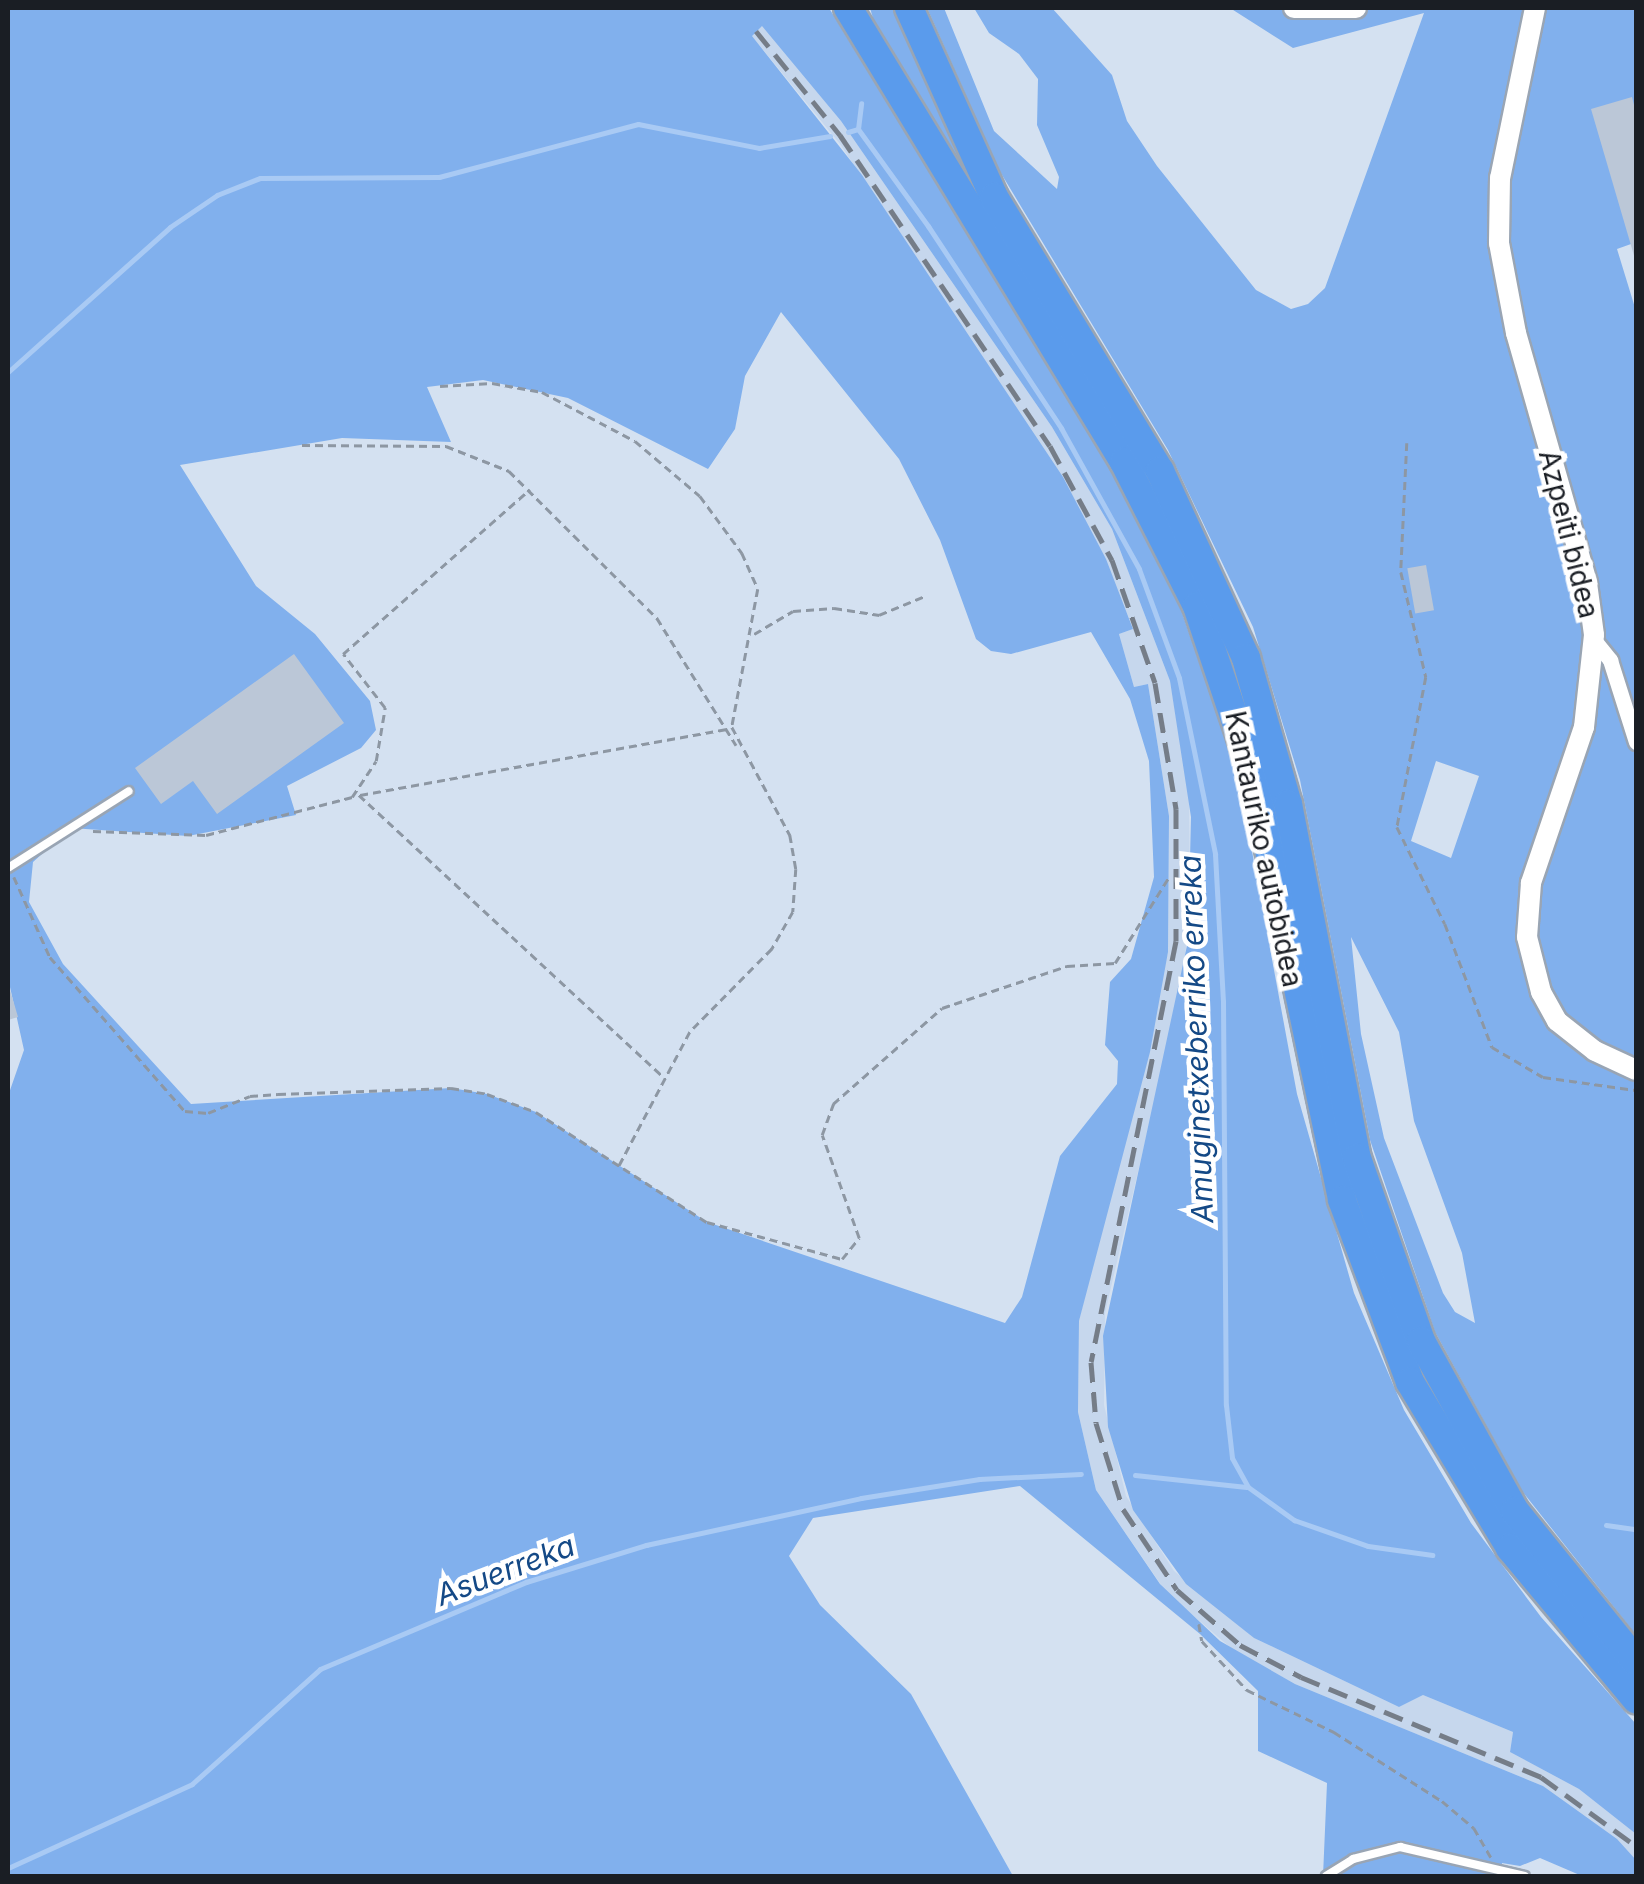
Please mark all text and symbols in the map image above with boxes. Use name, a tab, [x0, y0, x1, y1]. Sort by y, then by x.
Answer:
street label: Azpeiti bidea	[1532, 446, 1606, 622]
street label: Kantauriko autobidea	[1218, 708, 1310, 990]
water label: Amuginetxeberriko erreka	[1172, 854, 1220, 1224]
water label: Asuerreka	[431, 1527, 579, 1613]

